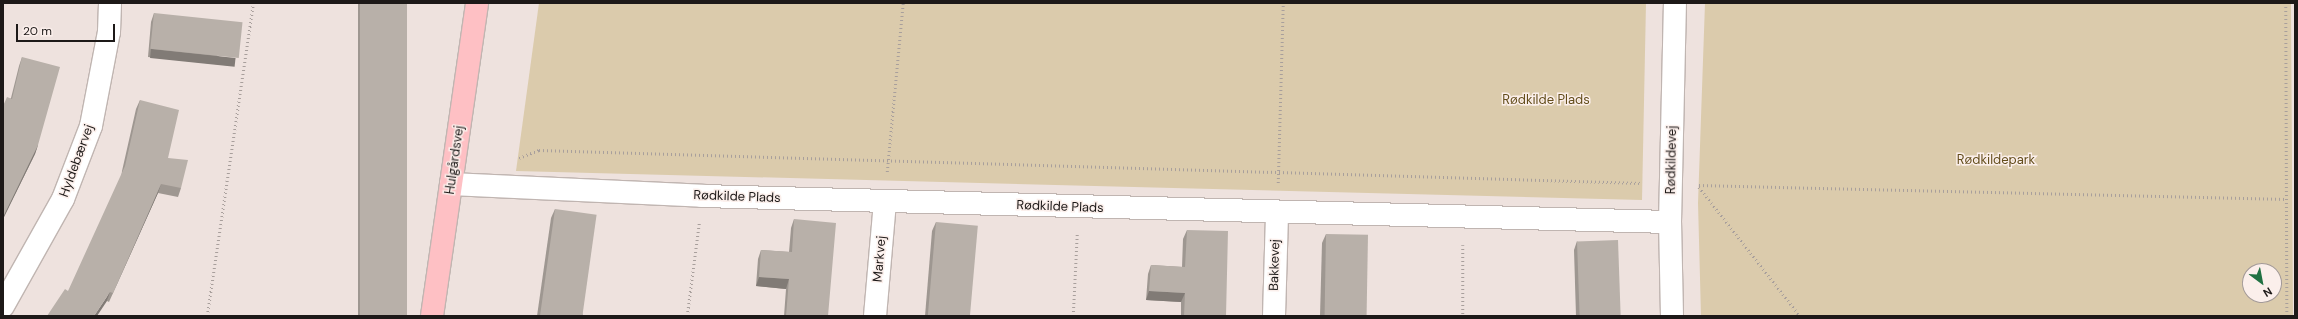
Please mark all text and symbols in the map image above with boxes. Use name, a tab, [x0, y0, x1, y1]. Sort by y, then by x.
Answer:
scale bar	[18, 16, 117, 42]
text: 20 m	[23, 23, 52, 39]
park label: Rødkilde Plads	[1502, 92, 1590, 108]
street label: Hyldebærvej	[57, 122, 97, 200]
street label: Hulgårdsvej	[442, 125, 468, 195]
street label: Rødkildevej	[1664, 126, 1680, 194]
park label: Rødkildepark	[1957, 152, 2035, 168]
street label: Rødkilde Plads	[693, 188, 781, 206]
street label: Rødkilde Plads	[1016, 198, 1104, 216]
street label: Markvej	[870, 235, 890, 283]
street label: Bakkevej	[1266, 239, 1284, 291]
north arrow	[2242, 263, 2282, 303]
text: N	[2261, 284, 2275, 300]

